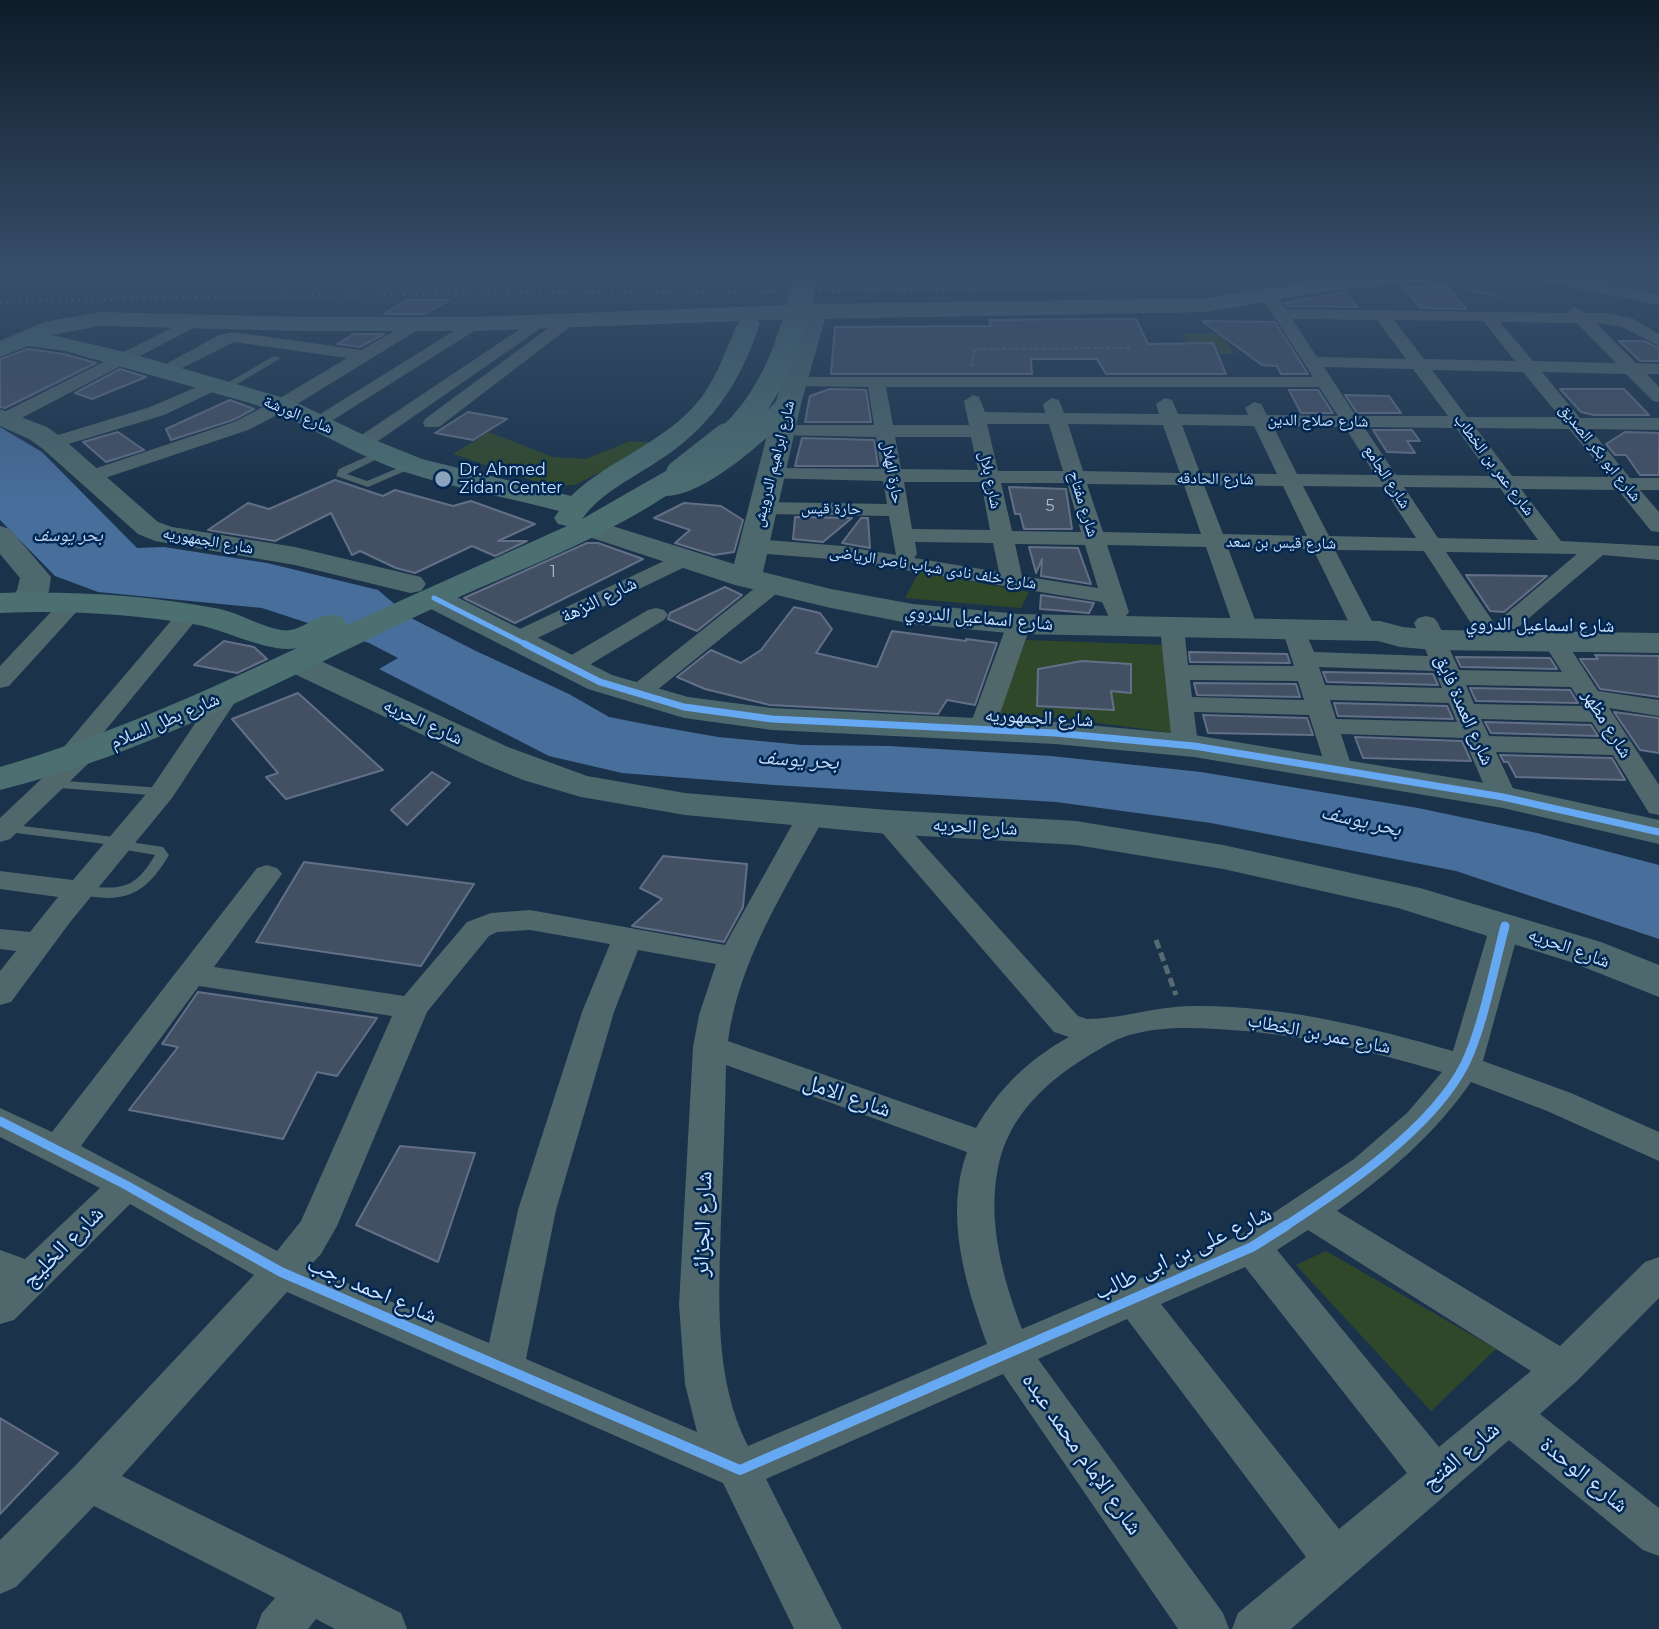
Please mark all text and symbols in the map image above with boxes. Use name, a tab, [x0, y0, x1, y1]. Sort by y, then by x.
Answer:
street label: شارع الورشة	[261, 392, 335, 438]
street label: شارع ابراهيم الدرويش	[749, 399, 799, 529]
street label: شارع ابو بكر الصديق	[1555, 400, 1645, 506]
street label: شارع عمر بن الخطاب	[1450, 410, 1538, 520]
street label: شارع صلاح الدين	[1267, 411, 1369, 431]
street label: حارة الهلال	[877, 439, 907, 505]
street label: شارع الجامع	[1359, 442, 1415, 512]
street label: شارع بلال	[975, 449, 1005, 511]
place label: Dr. Ahmed Zidan Center	[459, 460, 563, 498]
marker: Dr. Ahmed Zidan Center	[433, 469, 453, 489]
street label: شارع مفتاح	[1064, 469, 1102, 539]
street label: شارع الحادقه	[1176, 469, 1254, 489]
house number: 5	[1045, 496, 1055, 516]
street label: حارة قيس	[801, 499, 861, 519]
street label: شارع الجمهوريه	[161, 524, 255, 558]
water label: بحر يوسف	[33, 525, 103, 547]
street label: شارع قيس بن سعد	[1226, 532, 1336, 554]
street label: شارع خلف نادى شباب ناصر الرياضى	[828, 542, 1038, 594]
house number: 1	[550, 562, 556, 582]
street label: شارع النزهة	[558, 572, 640, 628]
street label: شارع اسماعيل الدروي	[904, 600, 1054, 636]
street label: شارع اسماعيل الدروي	[1465, 612, 1615, 638]
street label: شارع العمدة فايق	[1429, 651, 1499, 769]
street label: شارع مظهر	[1577, 685, 1637, 763]
street label: شارع بطل السلام	[107, 688, 223, 754]
street label: شارع الحريه	[380, 694, 466, 750]
street label: شارع الجمهوريه	[984, 704, 1094, 732]
water label: بحر يوسف	[756, 745, 840, 775]
water label: بحر يوسف	[1318, 800, 1404, 842]
street label: شارع الحريه	[932, 813, 1018, 841]
street label: شارع الحريه	[1525, 923, 1613, 973]
street label: شارع عمر بن الخطاب	[1246, 1009, 1392, 1059]
street label: شارع الامل	[799, 1068, 895, 1124]
street label: شارع الجزائر	[687, 1171, 719, 1277]
street label: شارع الخليج	[16, 1200, 110, 1294]
street label: شارع على بن ابى طالب	[1090, 1200, 1276, 1306]
street label: شارع احمد رجب	[303, 1250, 441, 1330]
street label: شارع الإمام محمد عبده	[1016, 1368, 1148, 1540]
street label: شارع الفتح	[1417, 1416, 1505, 1496]
street label: شارع الوحدة	[1534, 1431, 1634, 1519]

